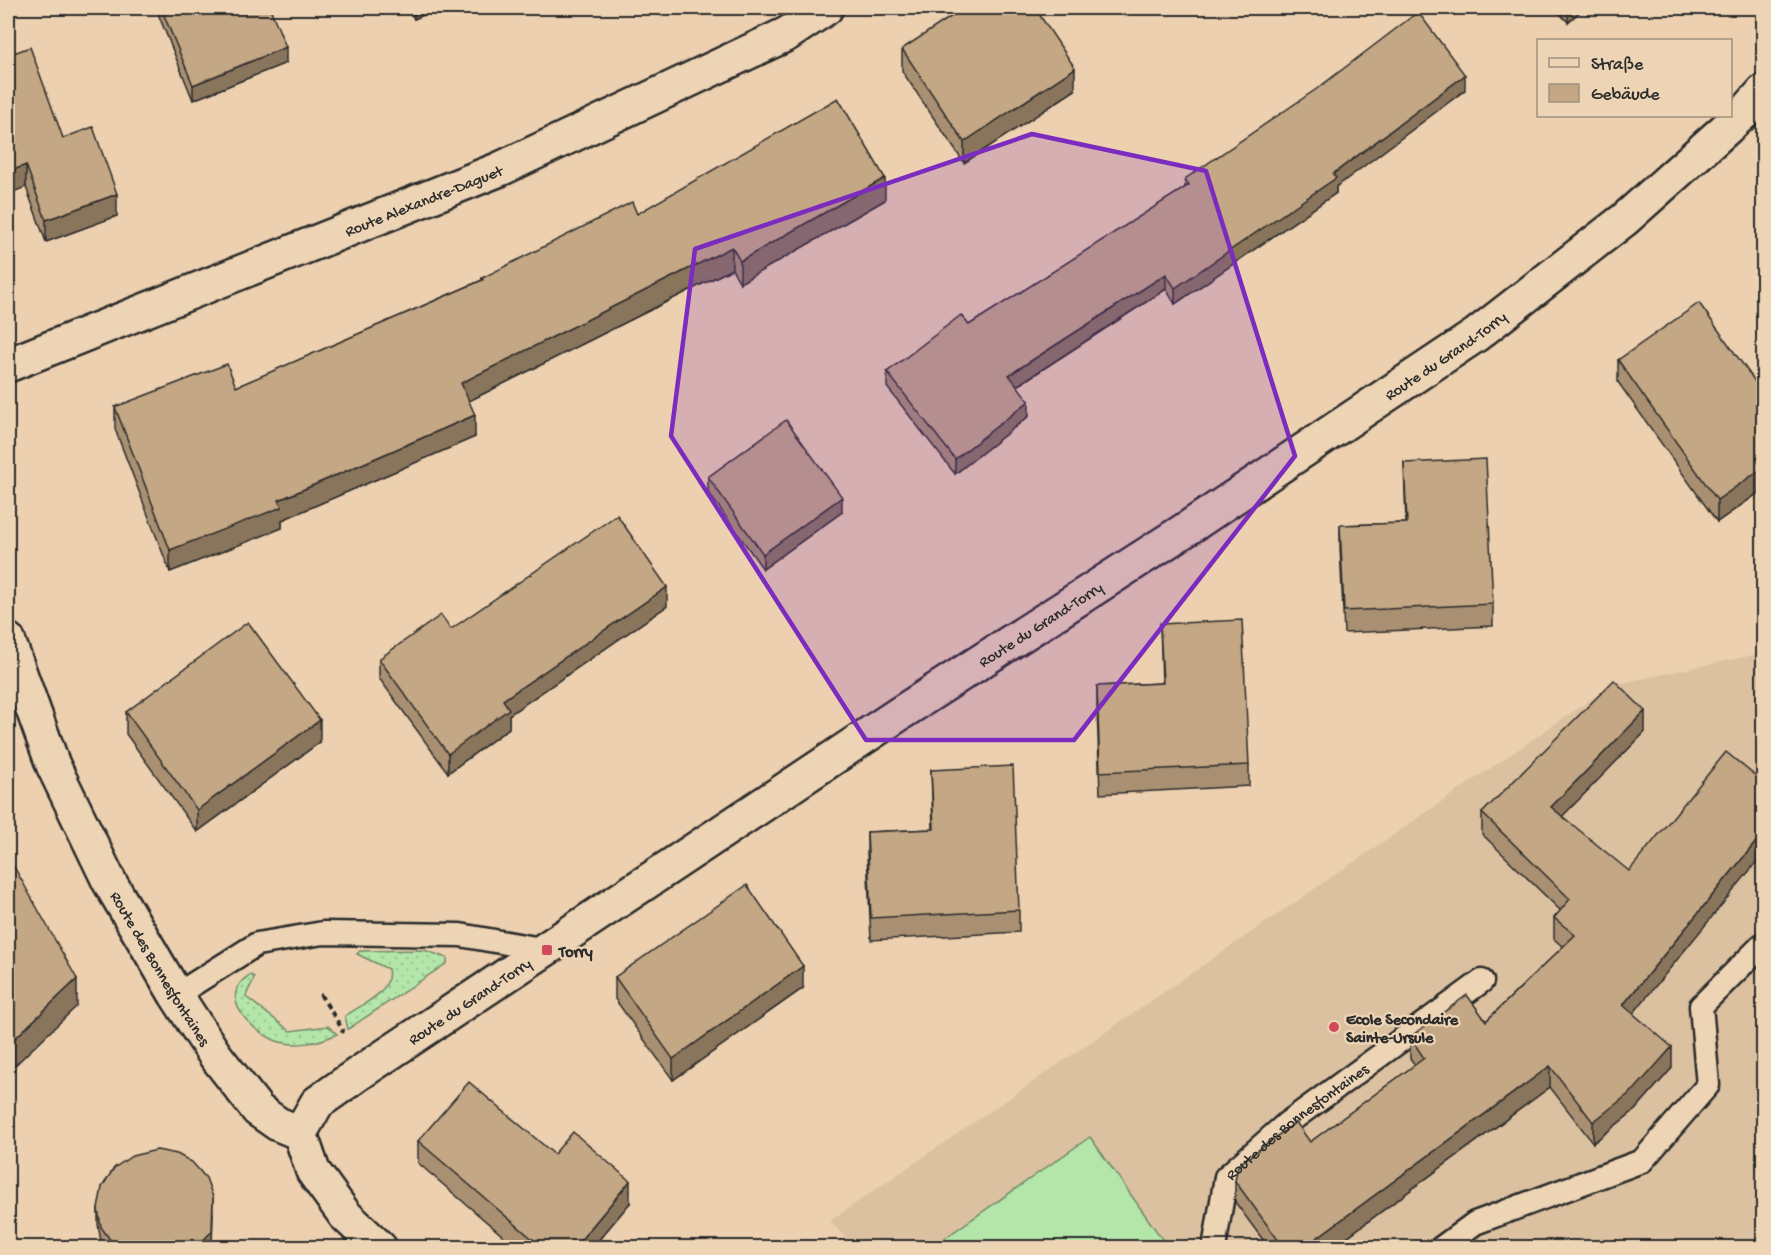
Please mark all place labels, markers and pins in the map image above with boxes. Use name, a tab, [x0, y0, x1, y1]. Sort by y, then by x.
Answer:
marker: Torry	[540, 943, 554, 957]
place label: Torry	[557, 944, 593, 963]
place label: Ecole Secondaire Sainte-Ursule	[1346, 1012, 1459, 1049]
marker: Ecole Secondaire Sainte-Ursule	[1327, 1020, 1341, 1034]

